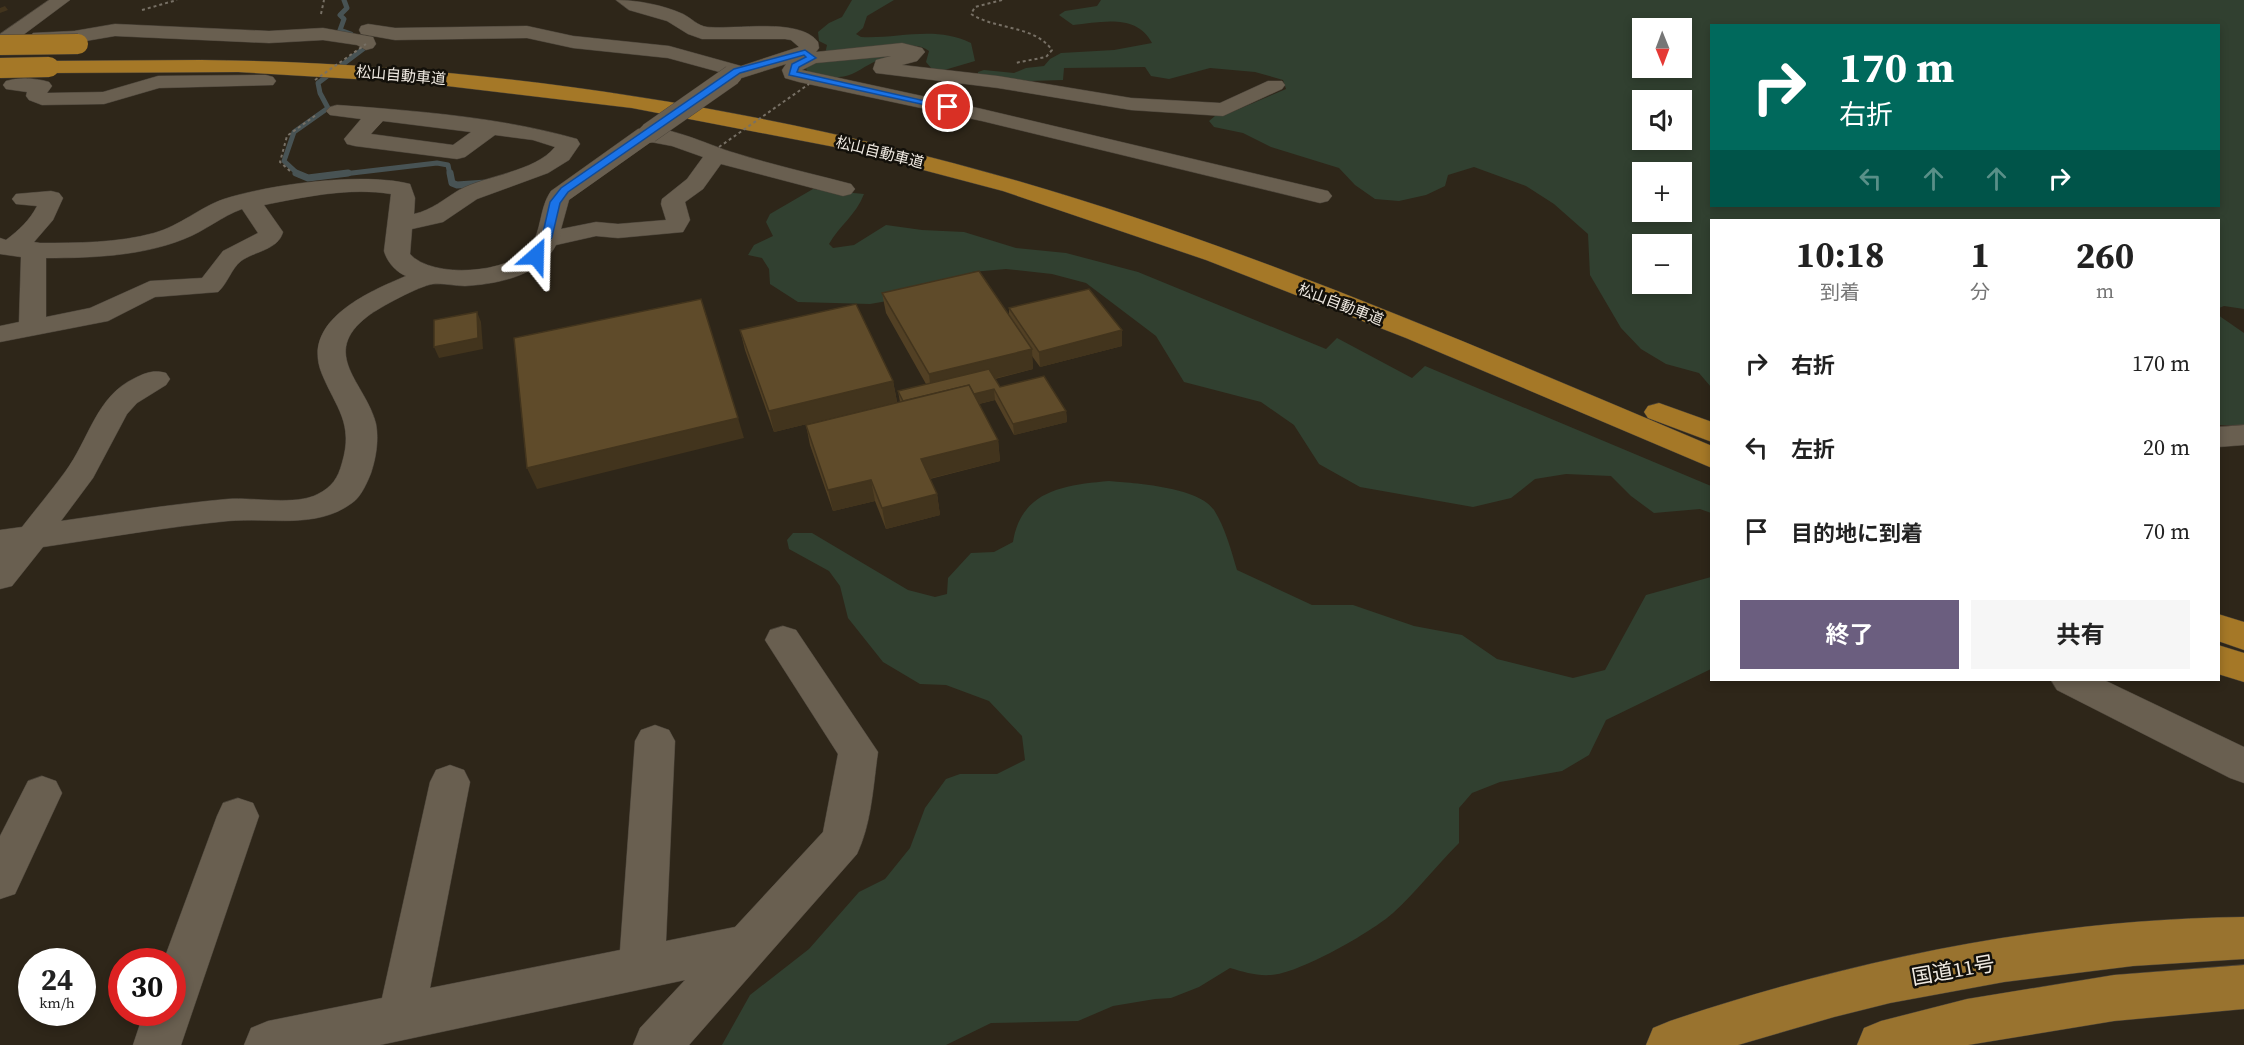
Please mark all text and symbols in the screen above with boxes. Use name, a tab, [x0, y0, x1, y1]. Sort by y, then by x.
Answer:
north arrow	[1632, 18, 1692, 78]
map controls	[1632, 18, 1692, 294]
text: 170 m	[1839, 38, 1954, 96]
icon: right	[1740, 48, 1818, 126]
street label: 松山自動車道	[355, 61, 447, 89]
pin	[922, 81, 973, 132]
icon: arrive	[931, 90, 964, 123]
button: sound	[1632, 90, 1692, 150]
text: 右折	[1839, 96, 1893, 133]
street label: 松山自動車道	[834, 131, 926, 173]
button: +	[1632, 162, 1692, 222]
icon: left	[1854, 162, 1887, 195]
icon: ahead	[1917, 162, 1950, 195]
icon: ahead	[1980, 162, 2013, 195]
icon: right	[2043, 162, 2076, 195]
position arrow	[504, 224, 568, 288]
text: 10:18	[1796, 230, 1885, 279]
text: 1	[1970, 230, 1990, 279]
text: 260	[2076, 231, 2134, 280]
button: −	[1632, 234, 1692, 294]
text: m	[2096, 277, 2114, 305]
street label: 松山自動車道	[1295, 278, 1387, 330]
text: 到着	[1820, 278, 1860, 306]
text: 分	[1970, 278, 1990, 306]
icon: right	[1740, 347, 1773, 380]
text: 170 m	[2132, 348, 2190, 378]
text: 右折	[1791, 350, 1835, 380]
icon: left	[1740, 431, 1773, 464]
text: 20 m	[2143, 432, 2190, 462]
text: 左折	[1791, 434, 1835, 464]
icon: arrive	[1740, 515, 1773, 548]
text: 70 m	[2143, 516, 2190, 546]
text: 目的地に到着	[1791, 518, 1923, 548]
button: 終了	[1740, 600, 1959, 669]
button: 共有	[1971, 600, 2190, 669]
speed limit sign: 30	[108, 948, 186, 1026]
street label: 国道11号	[1909, 948, 1997, 992]
text: 24	[41, 959, 73, 1000]
text: km/h	[39, 992, 75, 1013]

